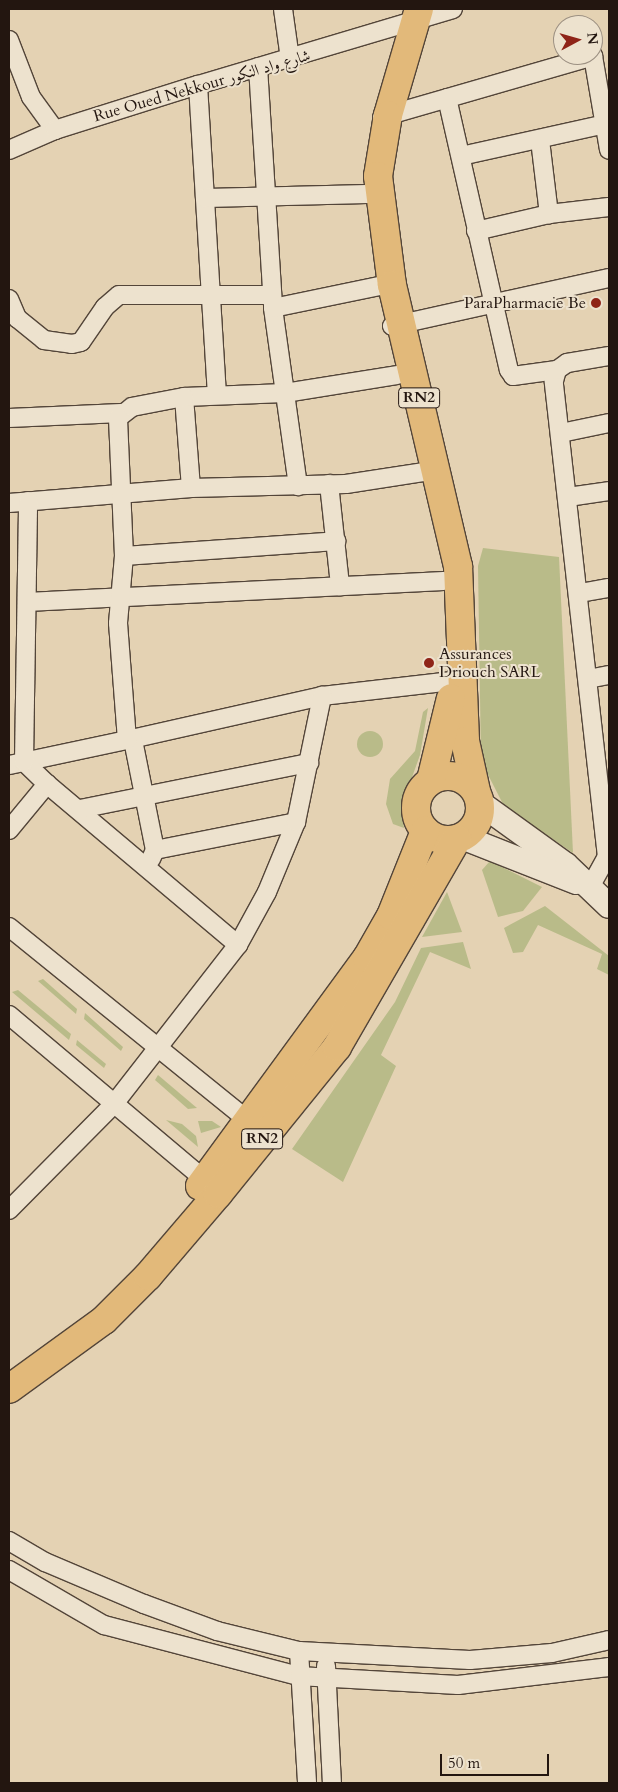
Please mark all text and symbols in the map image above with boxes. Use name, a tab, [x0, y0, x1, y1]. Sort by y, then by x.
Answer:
north arrow	[553, 15, 603, 65]
text: N	[582, 31, 603, 46]
street label: Rue Oued Nekkour شارع واد النکور	[91, 46, 313, 126]
place label: ParaPharmacie Be	[464, 293, 586, 313]
marker: ParaPharmacie Be	[590, 297, 602, 309]
road number: RN2	[398, 386, 440, 410]
place label: Assurances Driouch SARL	[439, 644, 540, 682]
marker: Assurances Driouch SARL	[423, 657, 435, 669]
road number: RN2	[241, 1126, 283, 1152]
scale bar	[443, 1744, 552, 1776]
text: 50 m	[448, 1753, 480, 1773]

